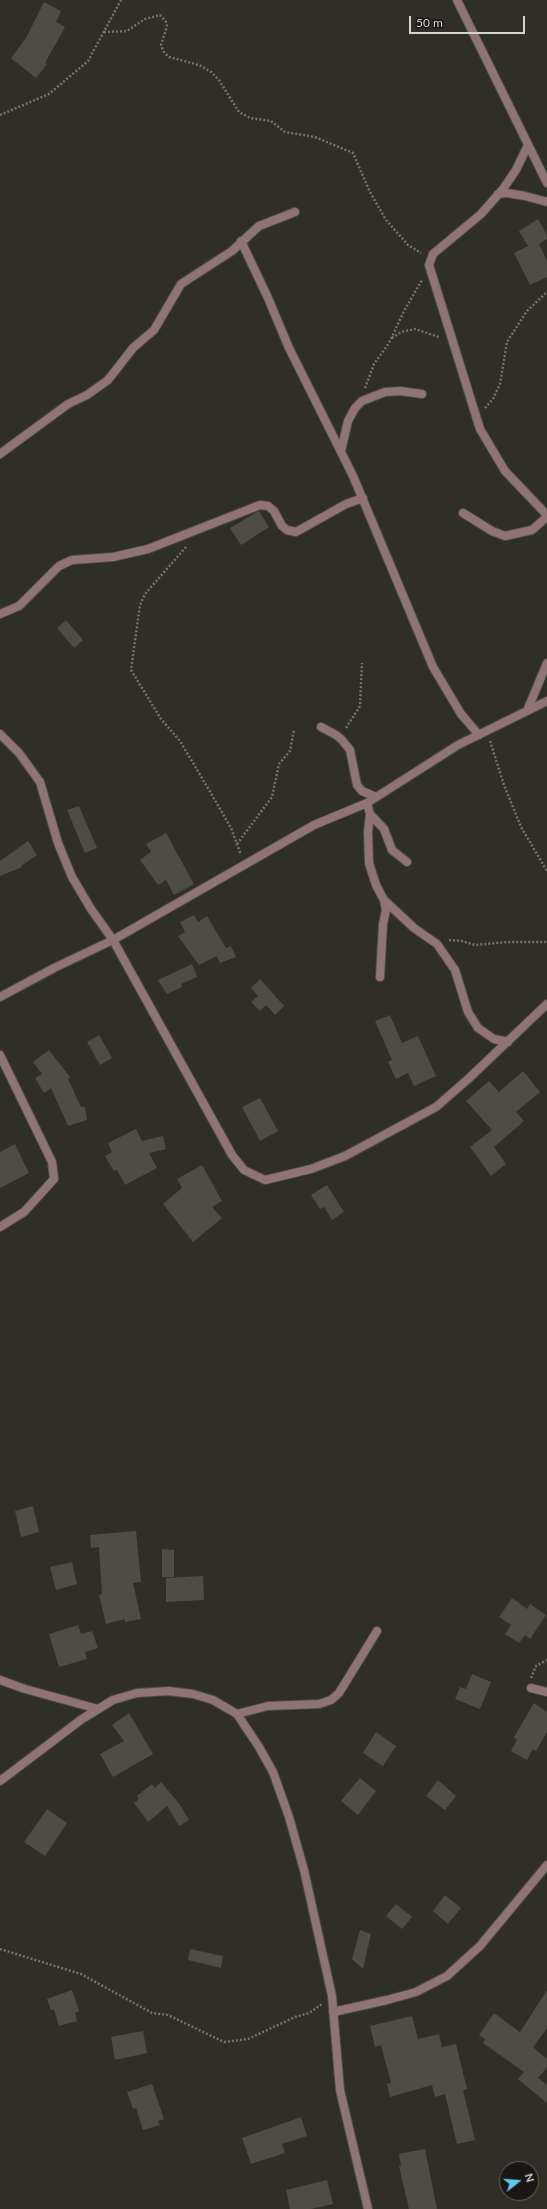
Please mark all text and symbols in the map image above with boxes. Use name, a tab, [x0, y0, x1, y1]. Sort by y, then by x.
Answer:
scale bar	[411, 8, 527, 34]
text: 50 m	[416, 15, 443, 30]
north arrow	[499, 2161, 539, 2201]
text: N	[523, 2172, 537, 2184]

